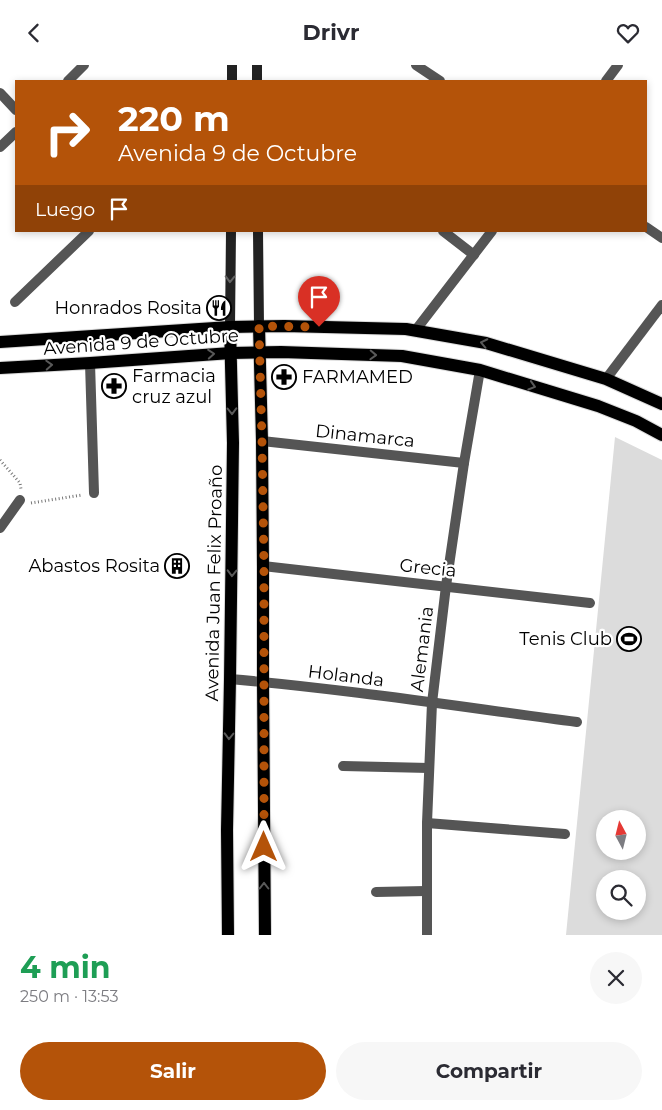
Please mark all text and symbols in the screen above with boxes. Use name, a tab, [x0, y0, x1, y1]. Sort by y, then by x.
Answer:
icon: back	[20, 19, 48, 47]
text: Drivr	[303, 19, 359, 46]
icon: heart	[614, 19, 642, 47]
text: 220 m	[118, 97, 230, 140]
icon: right	[35, 100, 100, 165]
text: Avenida 9 de Octubre	[118, 140, 357, 167]
icon: arrive	[105, 195, 133, 223]
text: Luego	[35, 198, 95, 221]
one-way arrow	[225, 276, 235, 283]
pin	[298, 276, 340, 327]
icon: arrive	[305, 283, 333, 311]
restaurant icon: Honrados Rosita	[206, 295, 232, 321]
place label: Honrados Rosita	[54, 297, 202, 319]
street label: Avenida 9 de Octubre	[43, 324, 239, 360]
one-way arrow	[479, 338, 488, 349]
one-way arrow	[207, 349, 215, 360]
one-way arrow	[370, 350, 377, 360]
one-way arrow	[45, 360, 53, 371]
pharmacy icon: FARMAMED	[271, 364, 297, 390]
place label: Farmacia cruz azul	[132, 365, 216, 408]
place label: FARMAMED	[302, 366, 413, 388]
pharmacy icon: Farmacia cruz azul	[101, 373, 127, 399]
one-way arrow	[527, 380, 536, 390]
one-way arrow	[227, 408, 237, 415]
street label: Dinamarca	[314, 420, 416, 452]
street label: Avenida Juan Felix Proaño	[201, 464, 227, 702]
building icon: Abastos Rosita	[164, 553, 190, 579]
street label: Grecia	[398, 554, 458, 582]
place label: Abastos Rosita	[28, 555, 160, 577]
one-way arrow	[226, 570, 237, 578]
street label: Alemania	[406, 605, 438, 693]
sports icon: Tenis Club	[616, 626, 642, 652]
place label: Tenis Club	[519, 628, 612, 650]
street label: Holanda	[307, 660, 385, 692]
one-way arrow	[224, 732, 234, 740]
north arrow	[596, 810, 646, 860]
map controls	[596, 810, 646, 920]
position arrow	[237, 820, 289, 872]
button: search	[596, 870, 646, 920]
one-way arrow	[259, 882, 269, 890]
text: 4 min	[20, 949, 110, 986]
button: close	[590, 952, 642, 1004]
text: 250 m · 13:53	[20, 987, 119, 1006]
button: Salir	[20, 1042, 326, 1100]
button: Compartir	[336, 1042, 642, 1100]

